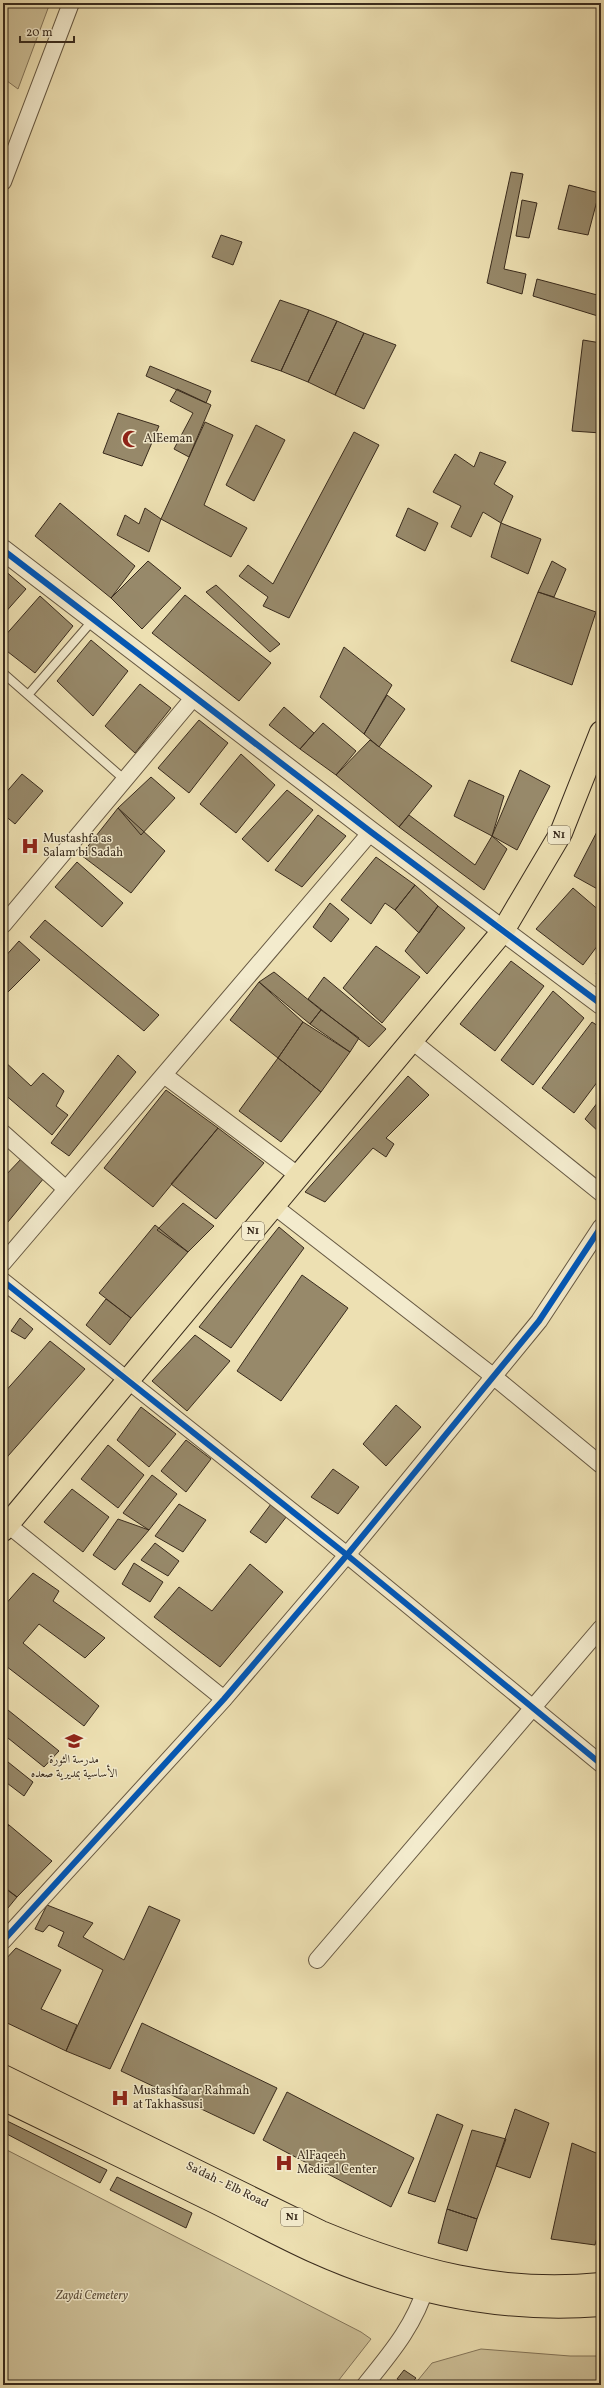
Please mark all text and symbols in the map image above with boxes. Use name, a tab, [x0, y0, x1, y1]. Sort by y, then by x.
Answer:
scale bar	[20, 18, 74, 44]
text: 20 m	[26, 25, 53, 41]
mosque icon: AlEeman	[121, 429, 141, 449]
place label: AlEeman	[144, 431, 193, 447]
road number: N1	[548, 826, 570, 844]
place label: Mustashfa as Salam bi Sadah	[43, 831, 123, 861]
hospital icon: Mustashfa as Salam bi Sadah	[20, 836, 40, 856]
road number: N1	[242, 1222, 264, 1240]
school or university icon: مدرسة الثورة الأساسية بمديرية صعده	[64, 1731, 84, 1751]
place label: مدرسة الثورة الأساسية بمديرية صعده	[31, 1752, 118, 1782]
place label: Mustashfa ar Rahmah at Takhassusi	[133, 2083, 249, 2113]
hospital icon: Mustashfa ar Rahmah at Takhassusi	[110, 2088, 130, 2108]
place label: AlFaqeeh Medical Center	[297, 2148, 377, 2178]
hospital icon: AlFaqeeh Medical Center	[274, 2153, 294, 2173]
street label: Sa'dah - Elb Road	[183, 2158, 271, 2212]
road number: N1	[281, 2208, 303, 2226]
park label: Zaydi Cemetery	[55, 2288, 129, 2304]

